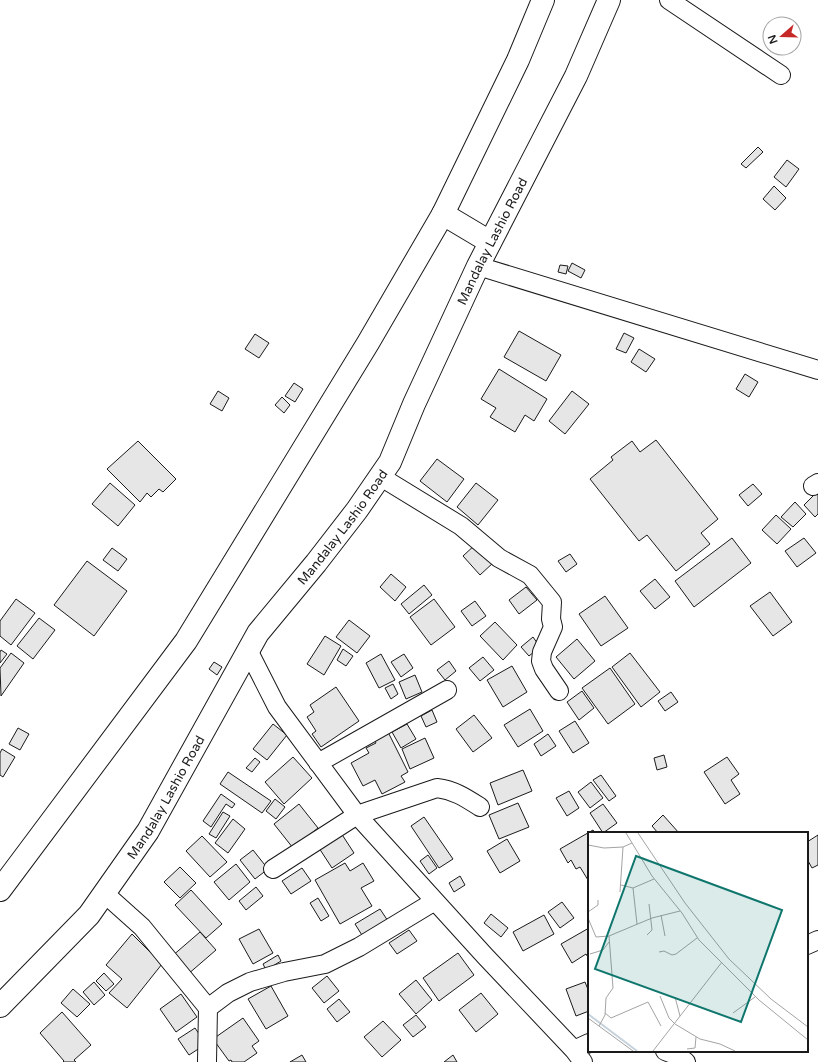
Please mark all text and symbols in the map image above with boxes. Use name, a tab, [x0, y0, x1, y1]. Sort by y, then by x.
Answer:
north arrow	[762, 16, 802, 56]
text: N	[765, 33, 781, 46]
street label: Mandalay Lashio Road	[454, 175, 531, 308]
street label: Mandalay Lashio Road	[294, 467, 392, 588]
street label: Mandalay Lashio Road	[124, 733, 208, 862]
inset map	[588, 832, 808, 1052]

